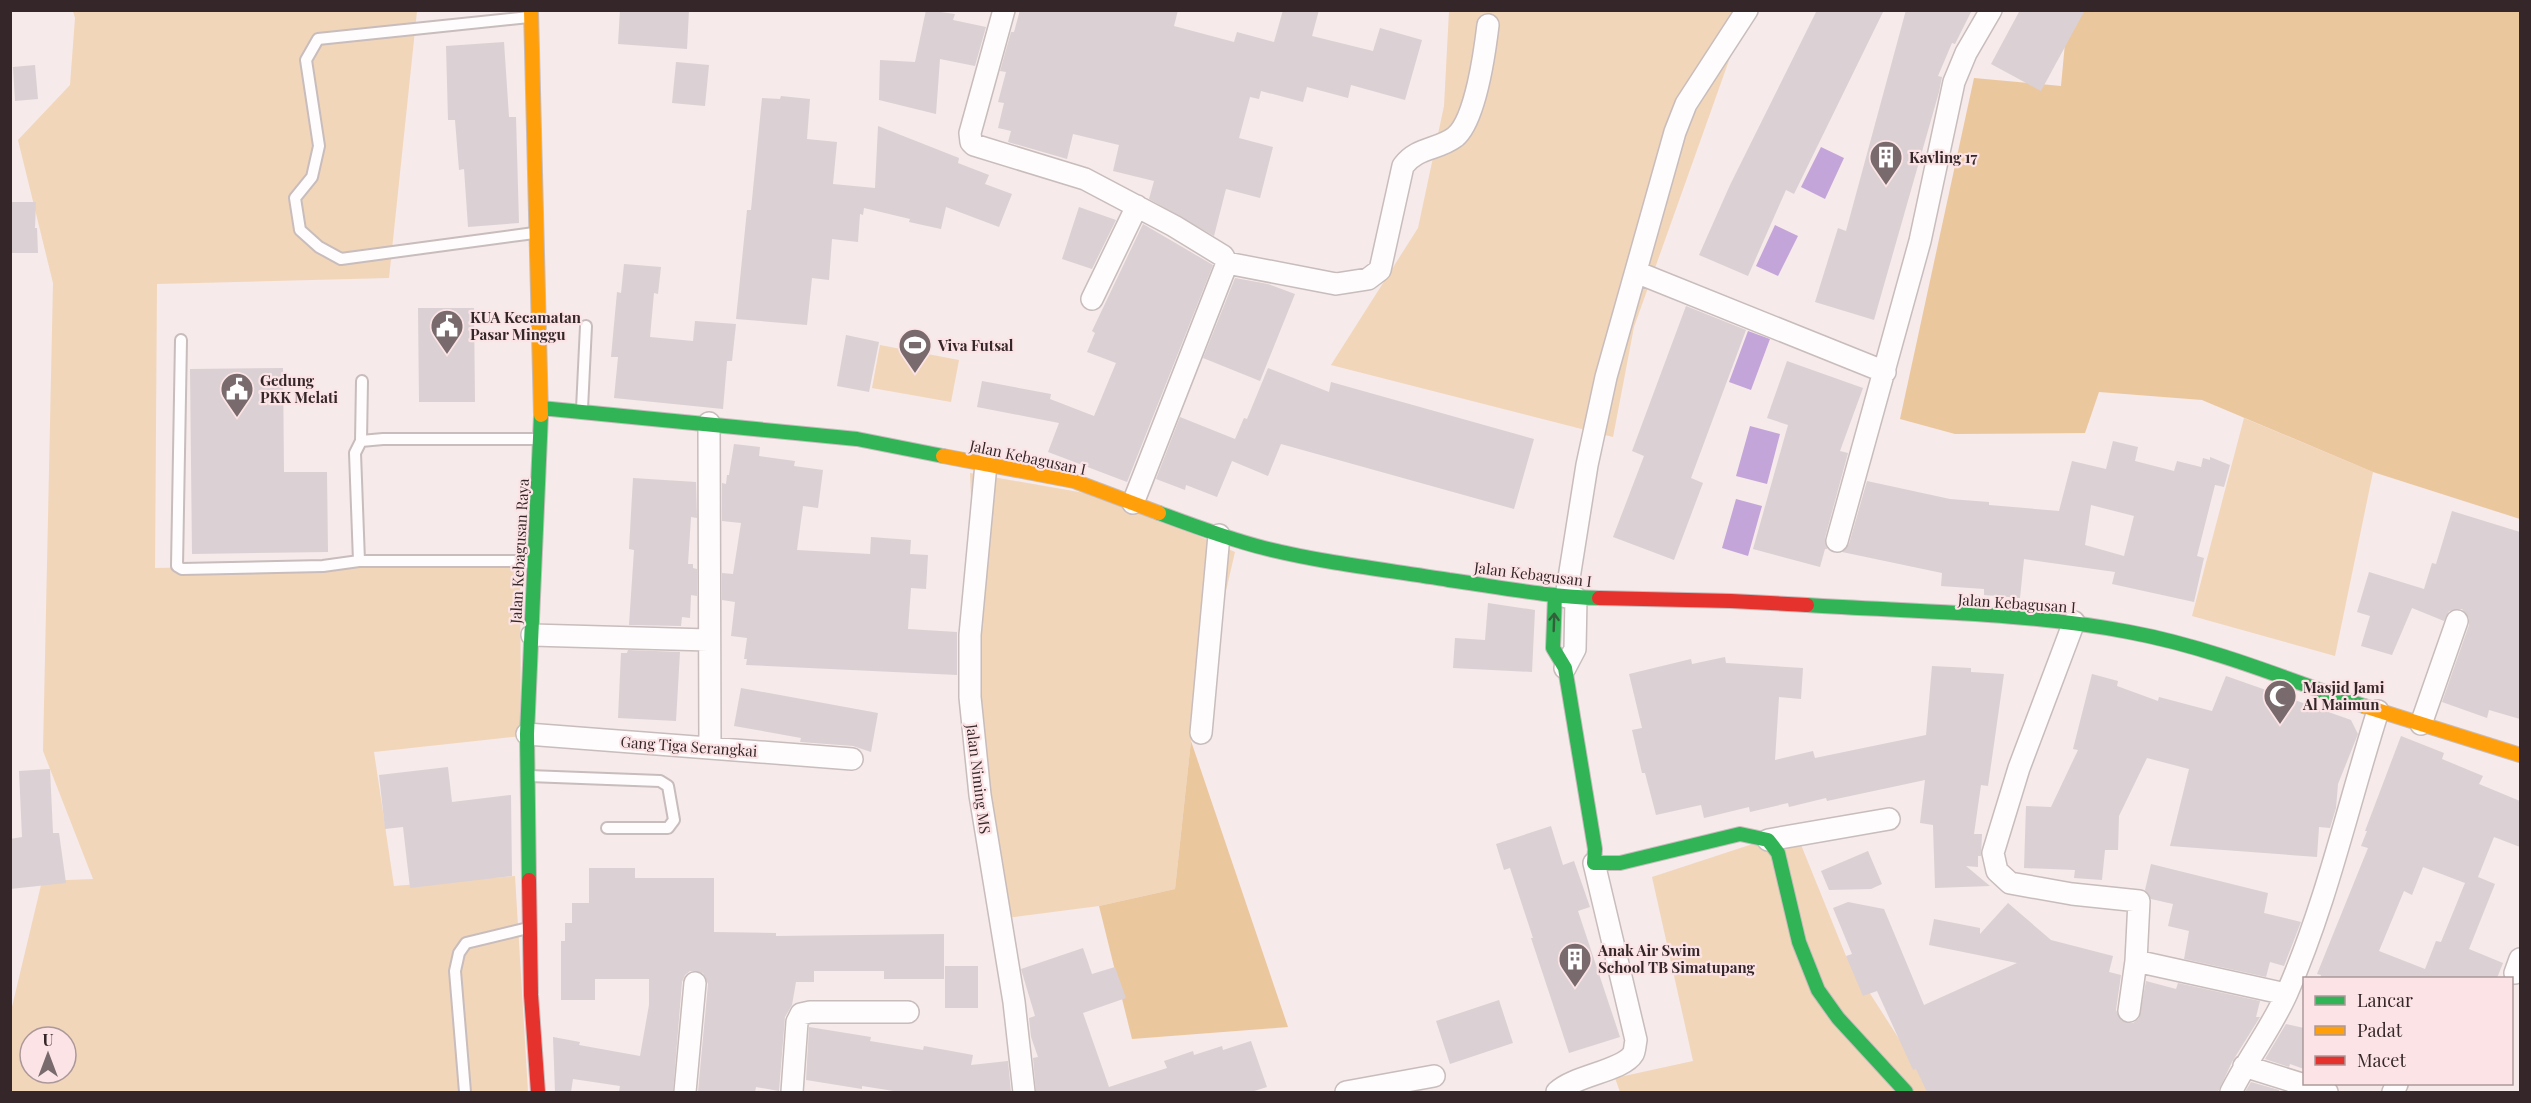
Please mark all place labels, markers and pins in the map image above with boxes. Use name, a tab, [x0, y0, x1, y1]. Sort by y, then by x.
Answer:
building icon: Kavling 17	[1868, 139, 1904, 186]
place label: Kavling 17	[1909, 147, 1978, 167]
place label: KUA Kecamatan Pasar Minggu	[470, 307, 582, 344]
public building icon: KUA Kecamatan Pasar Minggu	[429, 308, 465, 355]
sports icon: Viva Futsal	[897, 327, 933, 374]
place label: Viva Futsal	[937, 335, 1014, 355]
place label: Gedung PKK Melati	[260, 370, 338, 407]
public building icon: Gedung PKK Melati	[219, 371, 255, 418]
place label: Masjid Jami Al Maimun	[2302, 677, 2385, 714]
mosque icon: Masjid Jami Al Maimun	[2262, 678, 2298, 725]
place label: Anak Air Swim School TB Simatupang	[1597, 940, 1756, 977]
building icon: Anak Air Swim School TB Simatupang	[1557, 941, 1593, 988]

